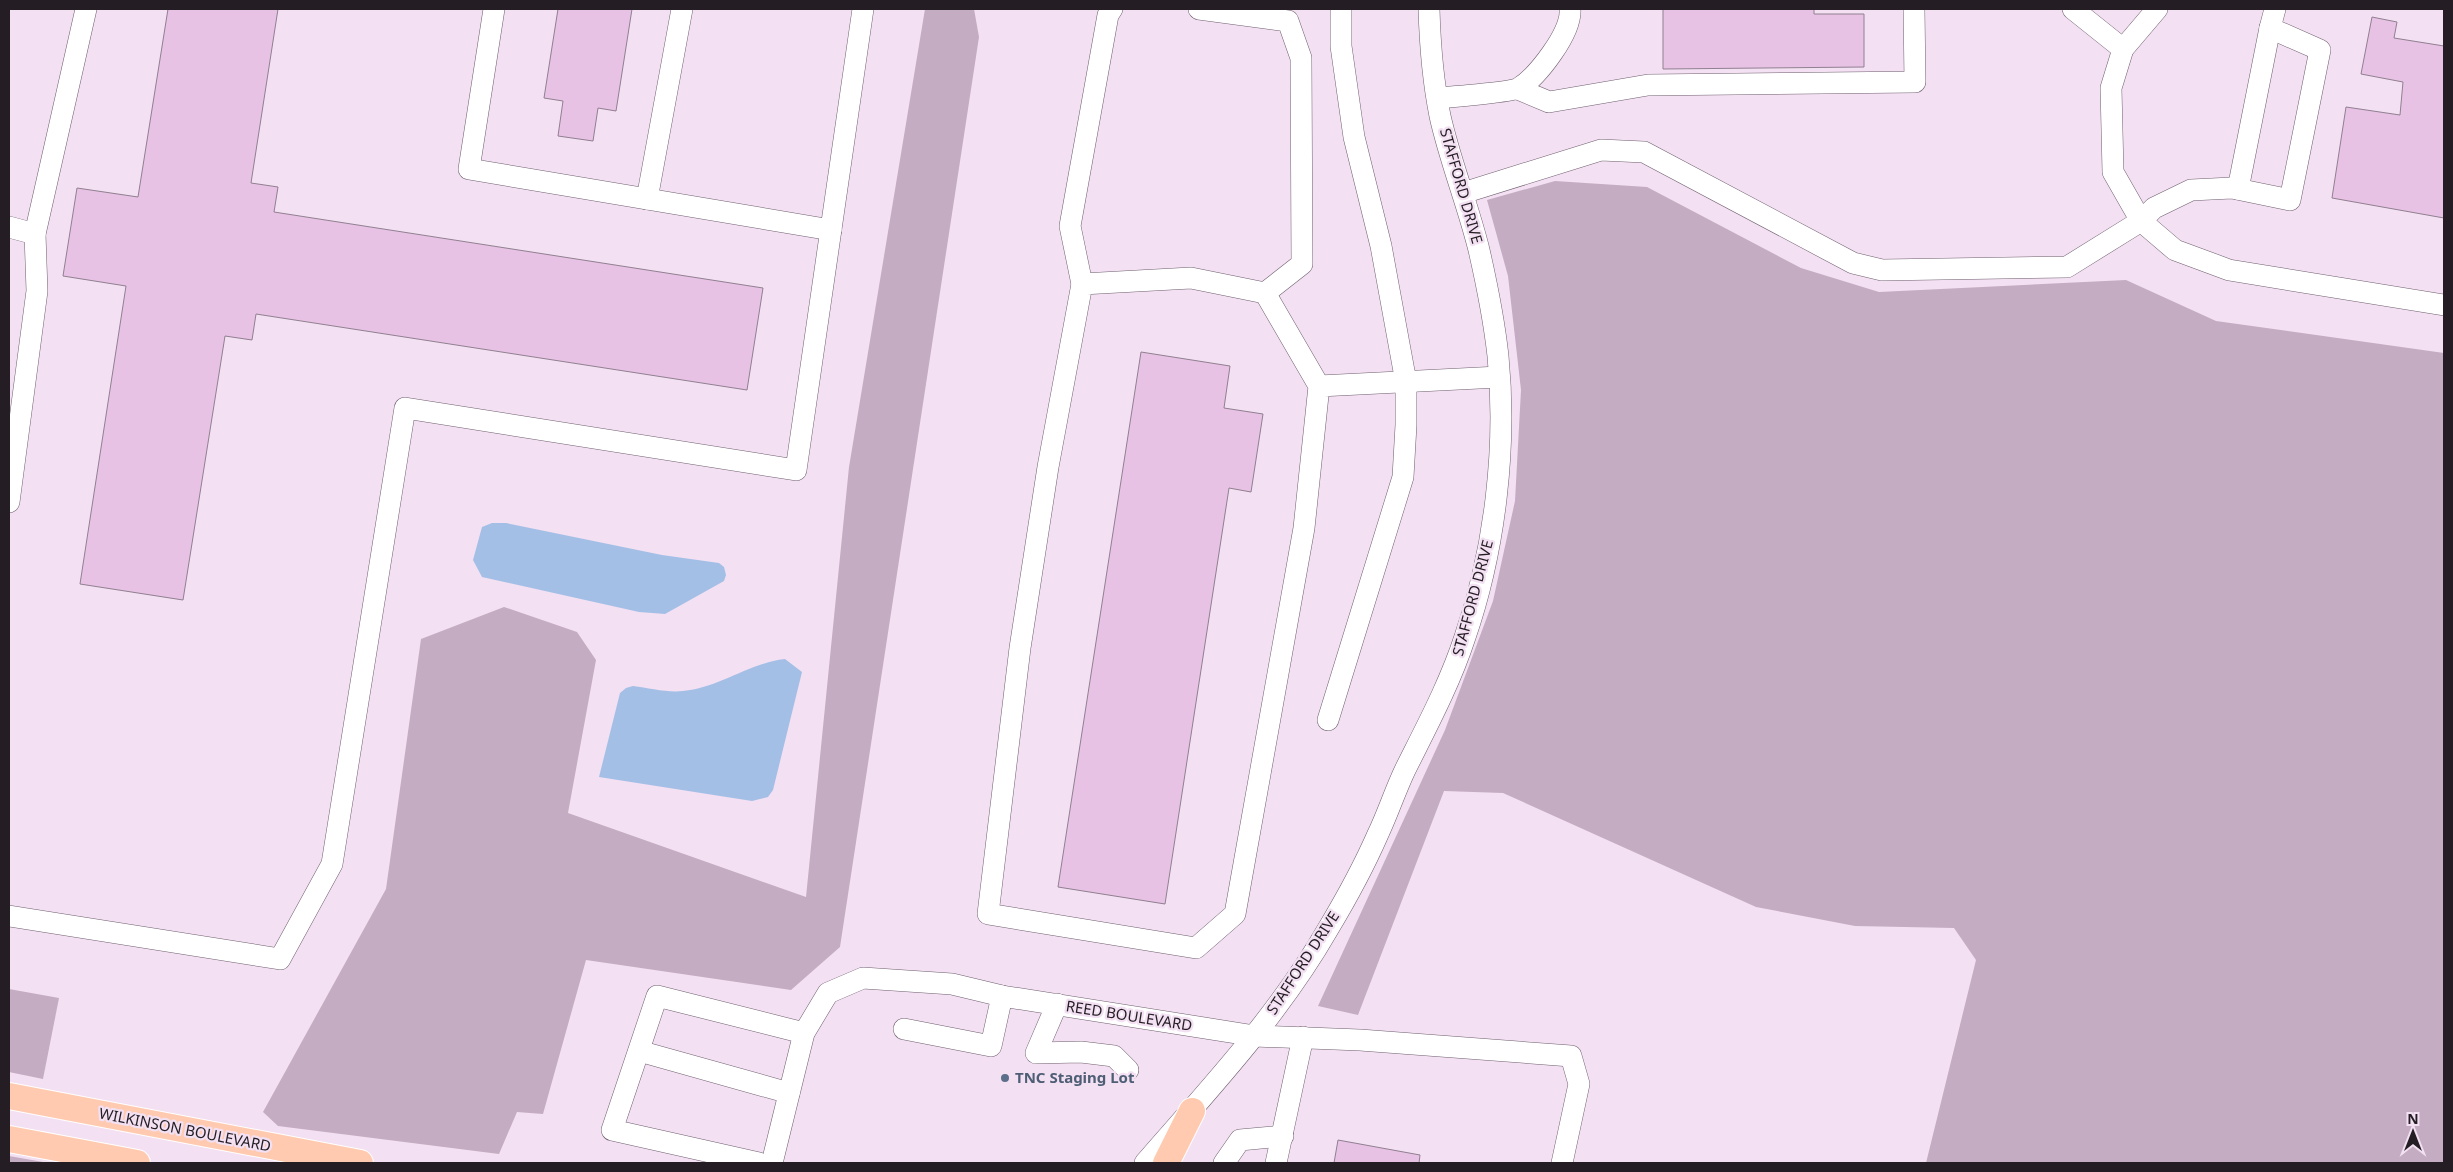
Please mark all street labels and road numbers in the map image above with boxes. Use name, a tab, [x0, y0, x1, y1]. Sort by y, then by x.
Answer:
street label: STAFFORD DRIVE	[1436, 126, 1488, 246]
street label: STAFFORD DRIVE	[1447, 538, 1497, 658]
street label: STAFFORD DRIVE	[1261, 907, 1343, 1018]
street label: REED BOULEVARD	[1064, 995, 1194, 1035]
street label: WILKINSON BOULEVARD	[97, 1103, 273, 1156]

